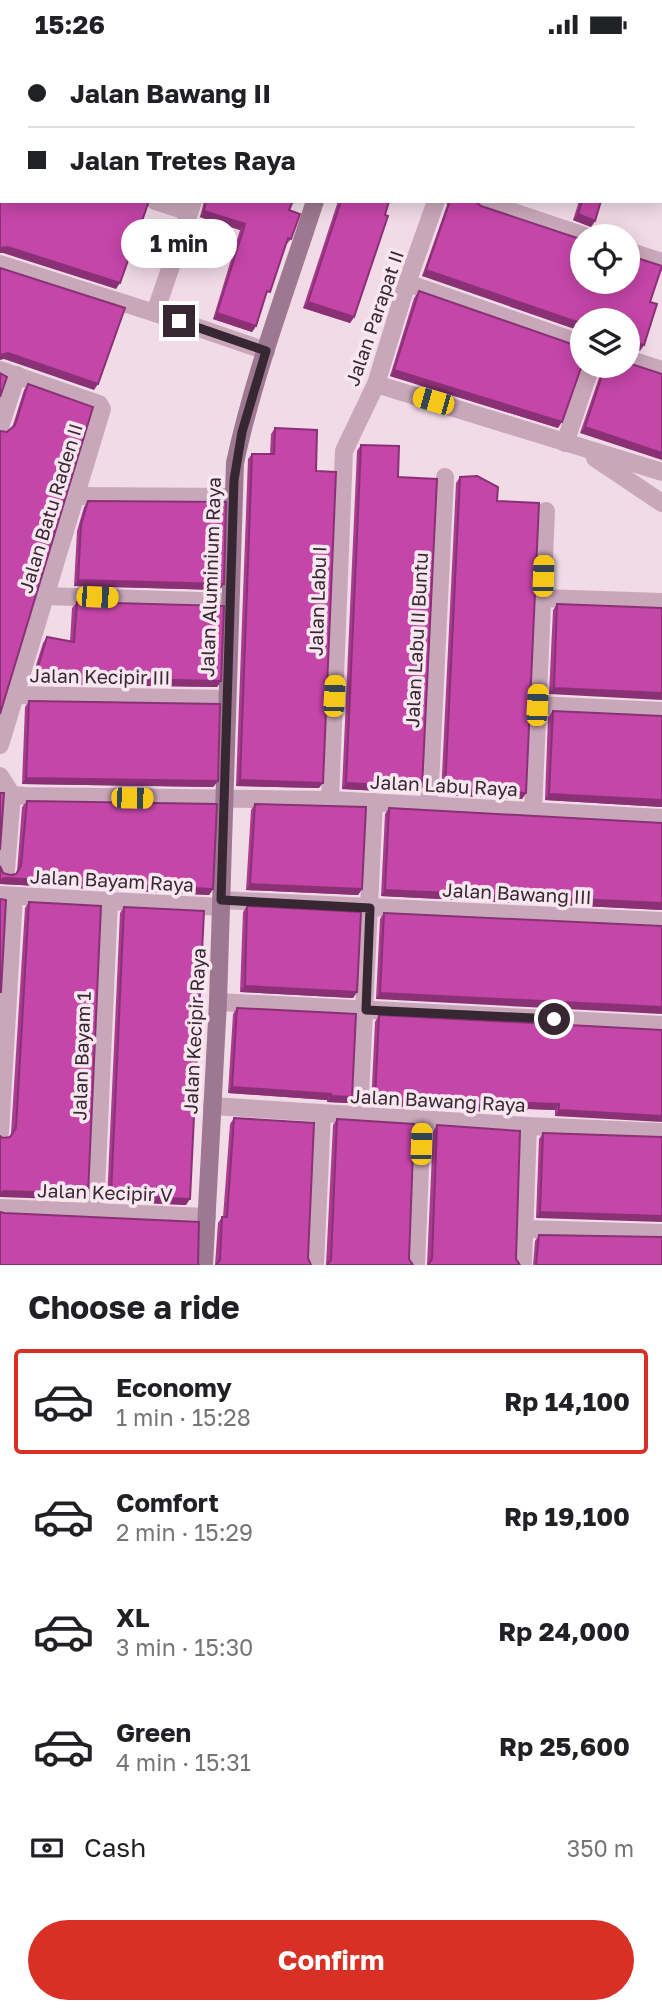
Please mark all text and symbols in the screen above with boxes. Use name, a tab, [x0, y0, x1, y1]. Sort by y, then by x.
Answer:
text: 15:26	[35, 9, 105, 40]
text: Jalan Bawang II	[70, 78, 271, 109]
text: Jalan Tretes Raya	[70, 145, 296, 176]
callout: 1 min	[121, 219, 237, 268]
map controls	[570, 224, 640, 378]
button: locate	[570, 224, 640, 294]
text: 1 min	[150, 229, 208, 257]
street label: Jalan Parapat II	[340, 247, 408, 389]
route end	[163, 305, 195, 337]
button: layers	[570, 308, 640, 378]
car	[410, 385, 457, 417]
street label: Jalan Batu Raden II	[13, 420, 87, 596]
street label: Jalan Aluminium Raya	[195, 477, 225, 677]
street label: Jalan Labu I	[304, 546, 330, 656]
street label: Jalan Labu II Buntu	[400, 552, 432, 728]
car	[532, 555, 555, 597]
car	[76, 586, 119, 608]
street label: Jalan Kecipir III	[30, 663, 170, 689]
car	[323, 674, 346, 718]
car	[526, 683, 549, 727]
street label: Jalan Labu Raya	[369, 770, 519, 800]
car	[111, 787, 154, 809]
street label: Jalan Bayam Raya	[30, 864, 194, 896]
street label: Jalan Bawang III	[442, 878, 592, 908]
street label: Jalan Kecipir Raya	[178, 947, 210, 1115]
street label: Jalan Bayam 1	[67, 991, 95, 1121]
route start	[538, 1003, 570, 1035]
street label: Jalan Bawang Raya	[350, 1084, 526, 1116]
car	[410, 1123, 433, 1165]
street label: Jalan Kecipir V	[37, 1178, 173, 1206]
text: Choose a ride	[28, 1288, 240, 1326]
icon: car	[32, 1370, 95, 1433]
text: Economy	[116, 1372, 232, 1403]
text: Rp 14,100	[504, 1386, 630, 1417]
text: 1 min · 15:28	[116, 1403, 251, 1431]
icon: car	[32, 1485, 95, 1548]
text: Comfort	[116, 1487, 219, 1518]
text: Rp 19,100	[504, 1501, 630, 1532]
text: 2 min · 15:29	[116, 1518, 253, 1546]
icon: car	[32, 1600, 95, 1663]
text: XL	[116, 1602, 150, 1633]
text: Rp 24,000	[498, 1616, 630, 1647]
text: 3 min · 15:30	[116, 1633, 253, 1661]
icon: car	[32, 1715, 95, 1778]
text: Green	[116, 1717, 191, 1748]
text: Rp 25,600	[499, 1731, 630, 1762]
text: 4 min · 15:31	[116, 1748, 251, 1776]
icon: cash	[28, 1829, 66, 1867]
text: Cash	[84, 1832, 146, 1863]
text: 350 m	[567, 1834, 634, 1862]
button: Confirm	[28, 1920, 634, 2000]

